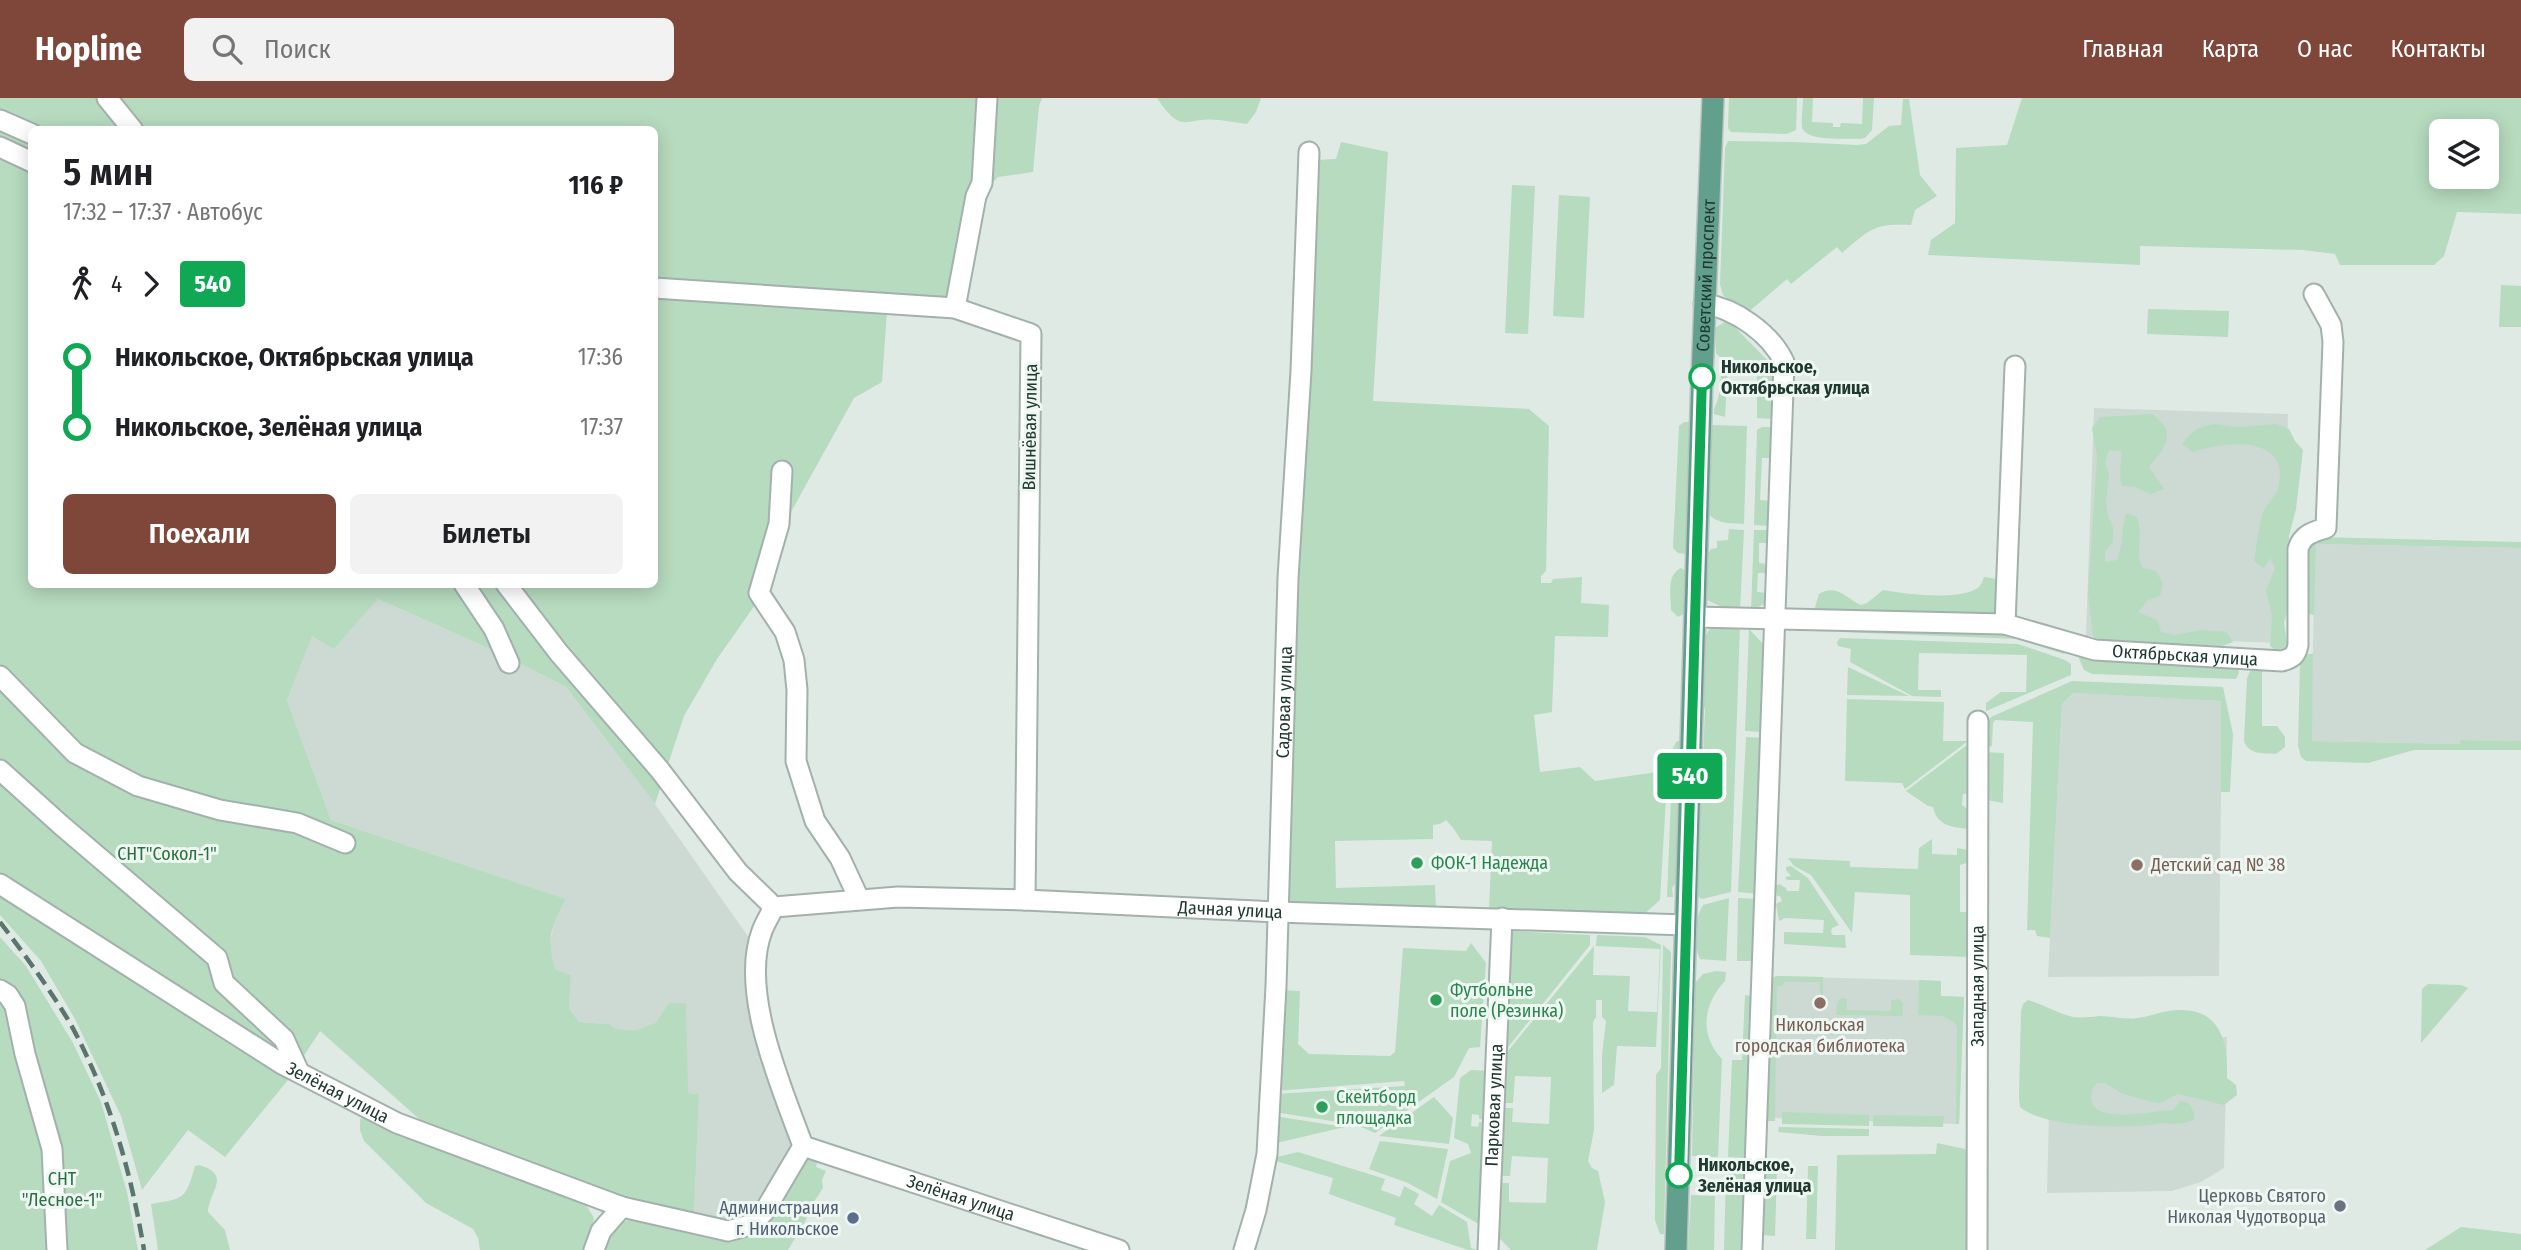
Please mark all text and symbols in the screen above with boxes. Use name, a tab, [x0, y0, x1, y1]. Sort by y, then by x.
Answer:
search box	[184, 18, 674, 81]
text: Hopline	[35, 29, 142, 69]
icon: search	[208, 30, 246, 68]
text: Поиск	[264, 34, 331, 65]
text: Главная	[2082, 35, 2164, 63]
text: Карта	[2202, 35, 2259, 63]
text: О нас	[2297, 35, 2352, 63]
text: Контакты	[2390, 35, 2486, 63]
map controls	[2429, 119, 2499, 189]
button: layers	[2429, 119, 2499, 189]
text: 5 мин	[63, 149, 153, 195]
text: 116 ₽	[568, 170, 623, 201]
text: 17:32 – 17:37 · Автобус	[63, 198, 263, 226]
street label: Советский проспект	[1692, 198, 1720, 352]
icon: walk	[63, 265, 101, 303]
icon: forward	[132, 265, 170, 303]
text: 4	[111, 270, 122, 298]
text: 540	[194, 270, 231, 298]
text: Никольское, Октябрьская улица	[115, 342, 474, 373]
text: 17:36	[578, 343, 623, 371]
place label: Никольское, Октябрьская улица	[1721, 356, 1870, 399]
street label: Вишнёвая улица	[1018, 363, 1042, 491]
marker: Никольское, Октябрьская улица	[1689, 364, 1715, 390]
text: Никольское, Зелёная улица	[115, 412, 422, 443]
text: 17:37	[580, 413, 623, 441]
button: Поехали	[63, 494, 336, 574]
button: Билеты	[350, 494, 623, 574]
street label: Октябрьская улица	[2112, 640, 2259, 671]
street label: Садовая улица	[1272, 646, 1297, 759]
line badge: 540	[1650, 753, 1730, 799]
text: 540	[1671, 762, 1709, 790]
park label: СНТ"Сокол-1"	[117, 843, 217, 865]
place label: ФОК-1 Надежда	[1431, 852, 1548, 874]
place label: Детский сад № 38	[2150, 854, 2285, 876]
marker: ФОК-1 Надежда	[1409, 855, 1425, 871]
marker: Детский сад № 38	[2129, 857, 2145, 873]
street label: Дачная улица	[1177, 896, 1283, 923]
street label: Западная улица	[1966, 925, 1989, 1047]
place label: Футбольне поле (Резинка)	[1450, 979, 1563, 1022]
marker: Футбольне поле (Резинка)	[1428, 992, 1444, 1008]
marker: Никольская городская библиотека	[1812, 995, 1828, 1011]
place label: Никольская городская библиотека	[1735, 1014, 1905, 1057]
street label: Парковая улица	[1481, 1043, 1508, 1167]
street label: Зелёная улица	[283, 1057, 393, 1128]
place label: Скейтборд площадка	[1336, 1086, 1416, 1129]
marker: Скейтборд площадка	[1314, 1099, 1330, 1115]
place label: Никольское, Зелёная улица	[1697, 1154, 1811, 1197]
marker: Никольское, Зелёная улица	[1666, 1162, 1692, 1188]
park label: СНТ "Лесное-1"	[22, 1168, 102, 1211]
street label: Зелёная улица	[904, 1170, 1018, 1226]
place label: Церковь Святого Николая Чудотворца	[2167, 1185, 2326, 1228]
place label: Администрация г. Никольское	[719, 1197, 839, 1240]
marker: Церковь Святого Николая Чудотворца	[2332, 1198, 2348, 1214]
marker: Администрация г. Никольское	[845, 1210, 861, 1226]

